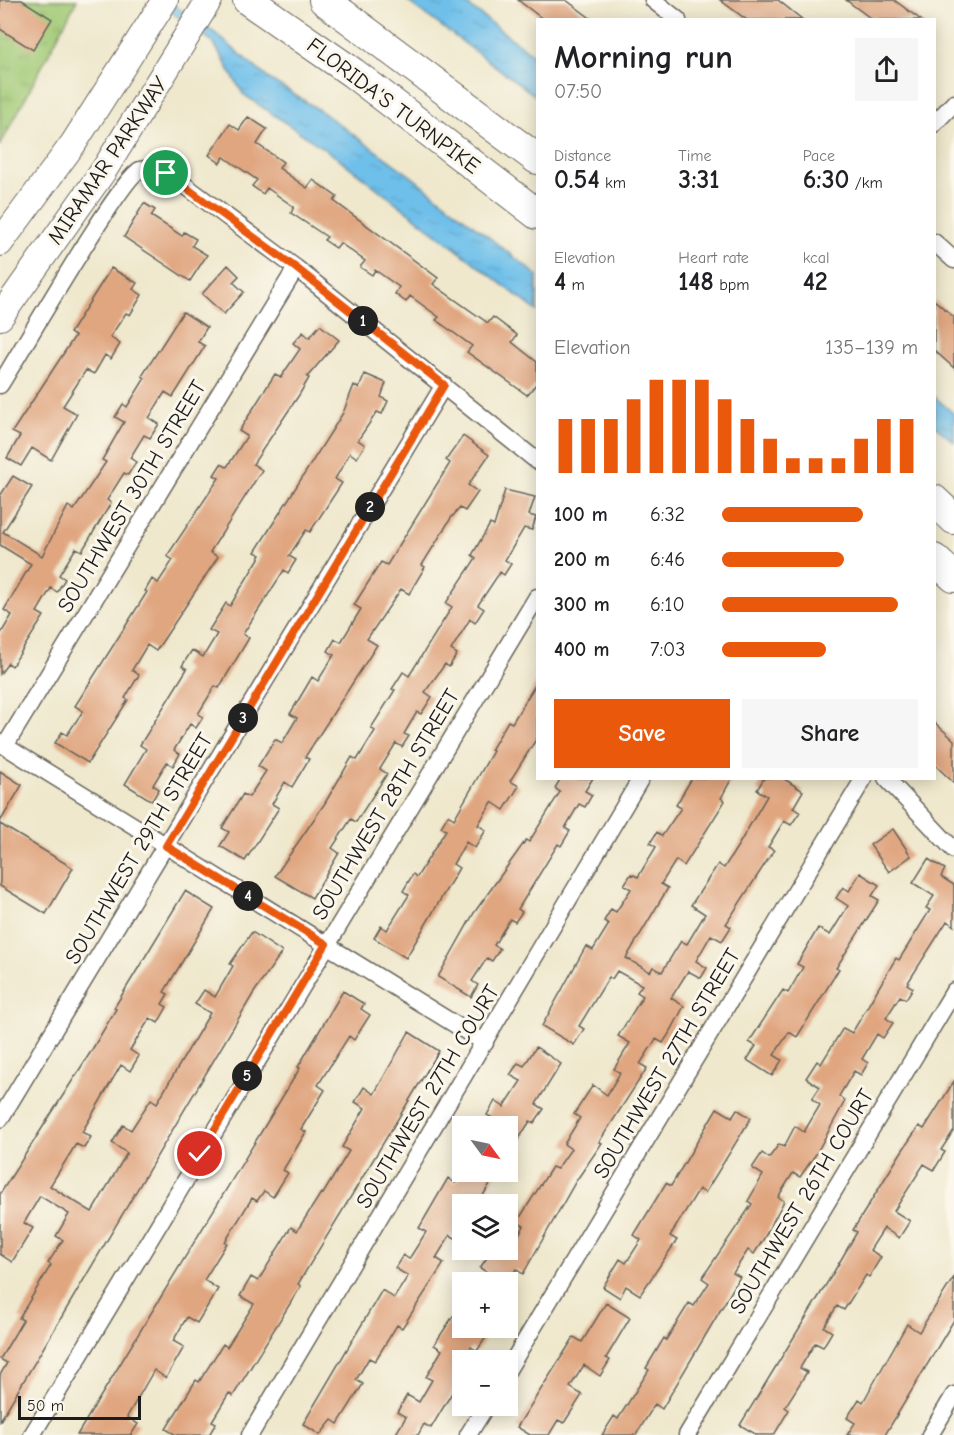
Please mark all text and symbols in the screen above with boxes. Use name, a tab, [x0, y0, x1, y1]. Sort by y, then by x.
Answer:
street label: FLORIDA'S TURNPIKE	[302, 32, 485, 179]
text: Morning run	[554, 38, 733, 76]
button: share	[855, 38, 918, 101]
street label: MIRAMAR PARKWAY	[42, 72, 174, 249]
text: 07:50	[554, 80, 602, 103]
pin	[140, 147, 191, 198]
text: Distance	[554, 147, 611, 165]
text: Time	[678, 147, 712, 165]
text: Pace	[803, 147, 835, 165]
icon: arrive	[149, 156, 182, 189]
text: 0.54	[554, 165, 600, 195]
text: 3:31	[678, 165, 720, 195]
text: 6:30	[803, 165, 849, 195]
text: km	[600, 174, 626, 192]
text: /km	[849, 174, 883, 192]
text: Elevation	[554, 249, 615, 267]
text: Heart rate	[678, 249, 749, 267]
text: kcal	[803, 249, 830, 267]
text: 4	[554, 267, 566, 297]
text: 148	[678, 267, 714, 297]
text: 42	[803, 267, 828, 297]
text: m	[566, 276, 585, 294]
text: bpm	[714, 276, 749, 294]
pin: 1	[348, 306, 378, 336]
text: 1	[360, 312, 366, 330]
text: Elevation	[554, 336, 631, 359]
text: 135–139 m	[825, 336, 918, 359]
street label: SOUTHWEST 30TH STREET	[52, 375, 212, 617]
pin: 2	[355, 492, 385, 522]
text: 2	[366, 498, 374, 516]
text: 100 m	[554, 503, 608, 526]
text: 6:32	[650, 503, 685, 526]
text: 200 m	[554, 548, 610, 571]
text: 6:46	[650, 548, 685, 571]
text: 300 m	[554, 593, 610, 616]
text: 6:10	[650, 593, 685, 616]
text: 400 m	[554, 638, 609, 661]
text: 7:03	[650, 638, 685, 661]
street label: SOUTHWEST 28TH STREET	[307, 684, 465, 925]
button: Save	[554, 699, 730, 768]
button: Share	[742, 699, 918, 768]
pin: 3	[228, 703, 258, 733]
text: 3	[239, 709, 247, 727]
street label: SOUTHWEST 29TH STREET	[59, 728, 218, 969]
pin: 4	[233, 881, 263, 911]
text: 4	[244, 887, 252, 905]
street label: SOUTHWEST 27TH STREET	[588, 943, 746, 1183]
street label: SOUTHWEST 27TH COURT	[351, 980, 505, 1213]
pin: 5	[232, 1061, 262, 1091]
text: 5	[243, 1067, 251, 1085]
street label: SOUTHWEST 26TH COURT	[724, 1084, 880, 1319]
north arrow	[452, 1116, 518, 1182]
map controls	[452, 1116, 518, 1416]
pin	[174, 1128, 225, 1179]
icon: check	[183, 1137, 216, 1170]
button: layers	[452, 1194, 518, 1260]
button: +	[452, 1272, 518, 1338]
button: −	[452, 1350, 518, 1416]
scale bar	[18, 1393, 141, 1420]
text: 50 m	[27, 1397, 64, 1415]

